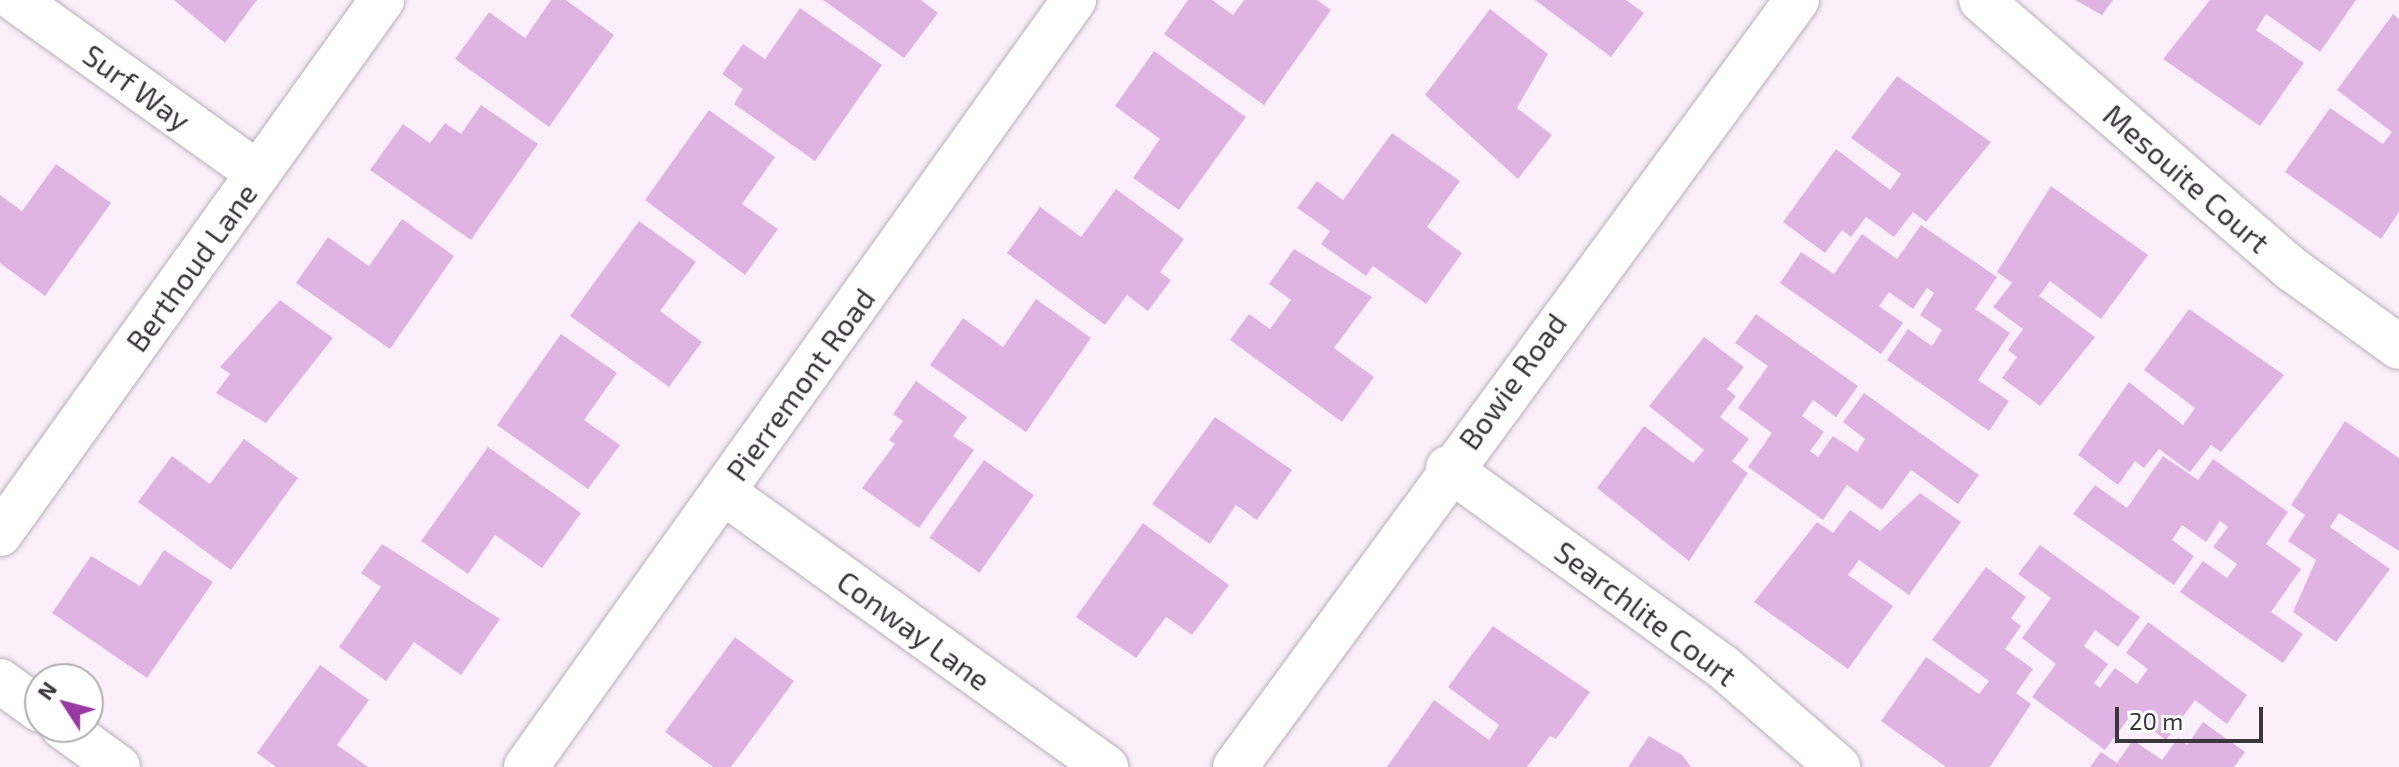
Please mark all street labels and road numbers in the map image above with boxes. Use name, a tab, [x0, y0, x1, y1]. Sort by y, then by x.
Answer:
street label: Surf Way	[76, 36, 198, 138]
street label: Mesouite Court	[2097, 96, 2277, 260]
street label: Berthoud Lane	[118, 176, 264, 358]
street label: Pierremont Road	[718, 281, 882, 487]
street label: Bowie Road	[1451, 306, 1573, 456]
street label: Searchlite Court	[1548, 533, 1744, 693]
street label: Conway Lane	[830, 562, 998, 698]

